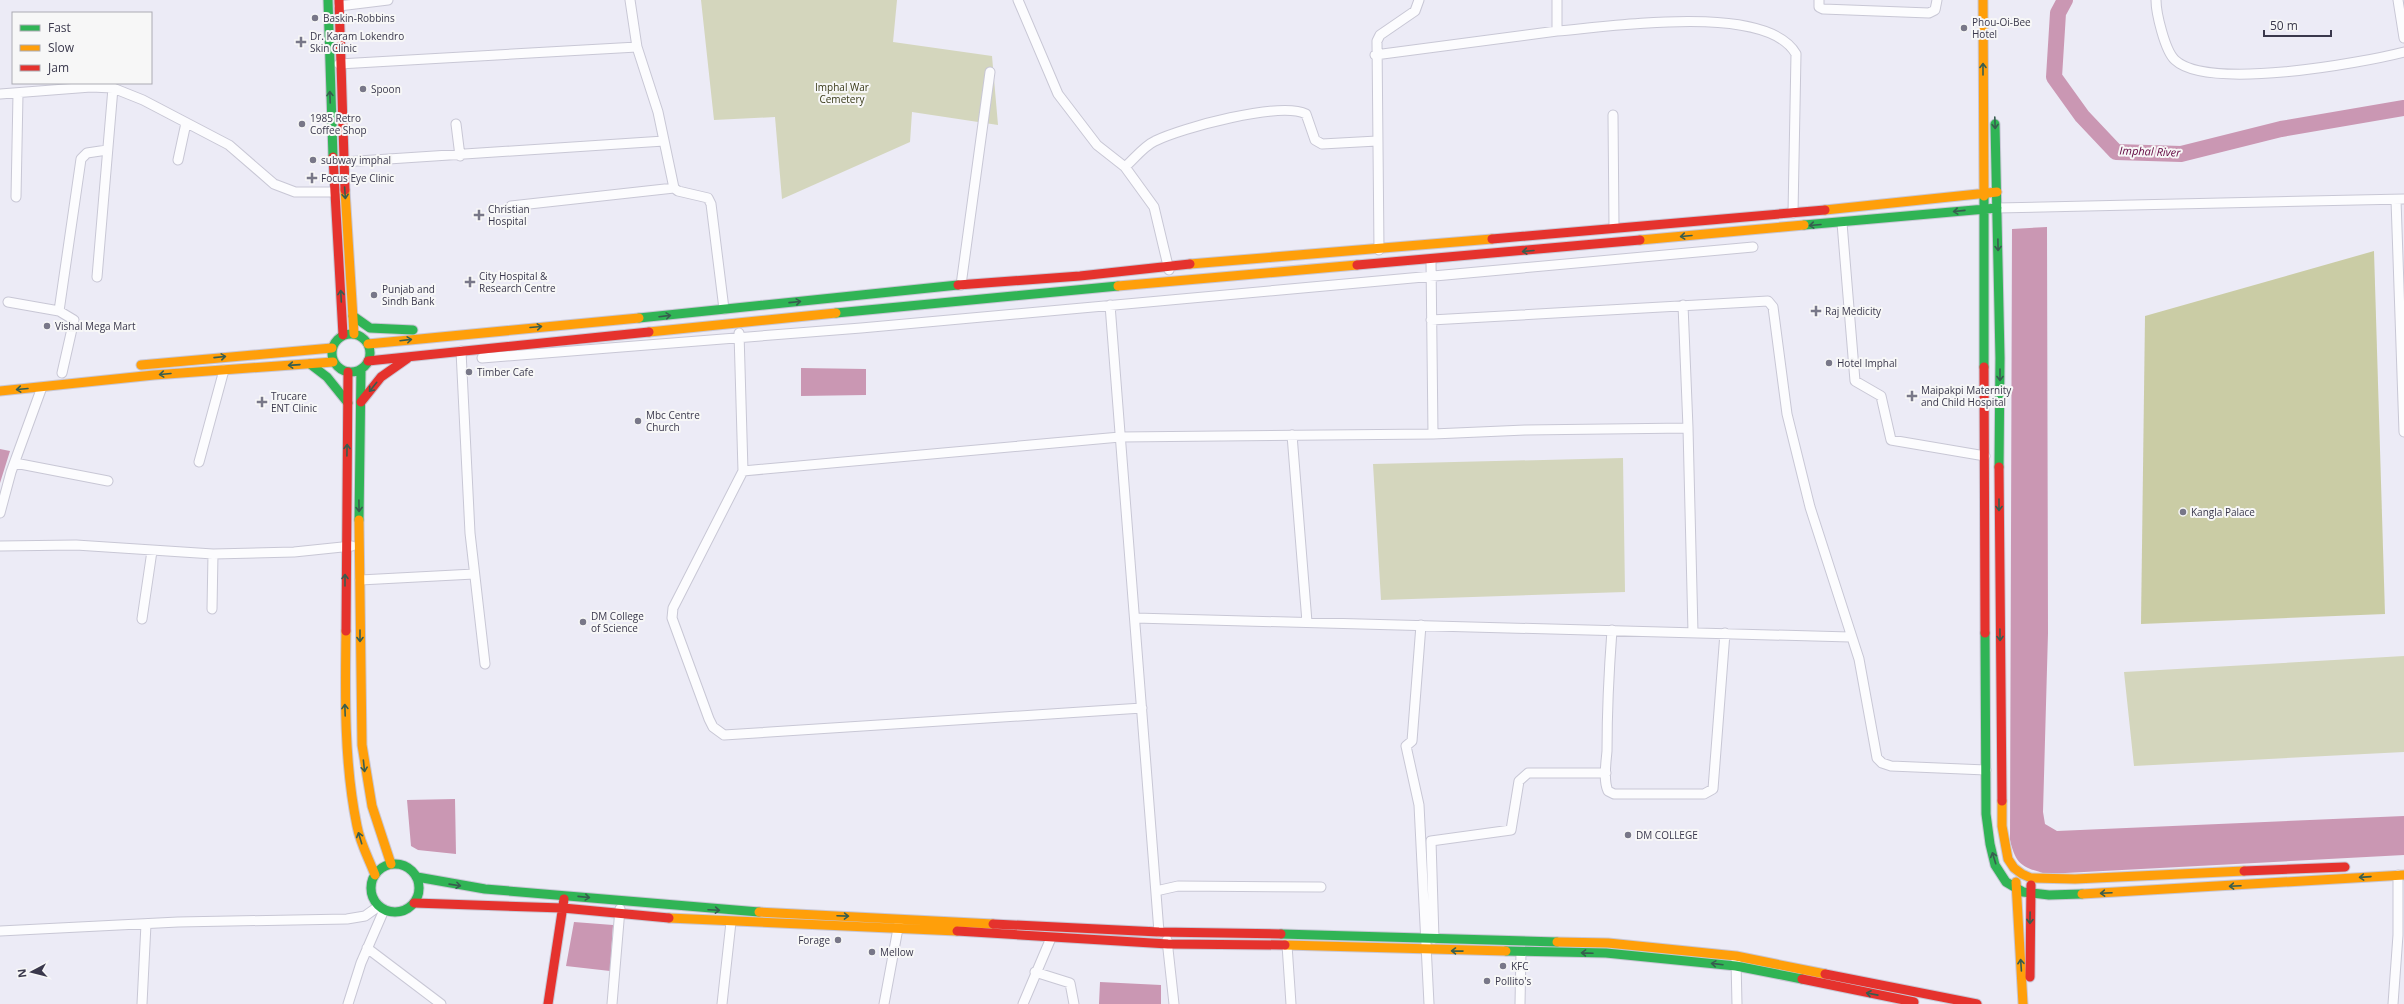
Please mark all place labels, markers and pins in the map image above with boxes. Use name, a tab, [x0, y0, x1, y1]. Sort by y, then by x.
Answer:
place label: Baskin-Robbins	[323, 11, 395, 25]
marker: Baskin-Robbins	[310, 13, 320, 23]
place label: Phou-Oi-Bee Hotel	[1972, 15, 2031, 41]
marker: Phou-Oi-Bee Hotel	[1959, 23, 1969, 33]
place label: Dr. Karam Lokendro Skin Clinic	[310, 29, 404, 55]
marker: Dr. Karam Lokendro Skin Clinic	[295, 36, 307, 48]
place label: Spoon	[371, 82, 401, 96]
marker: Spoon	[358, 84, 368, 94]
place label: 1985 Retro Coffee Shop	[310, 111, 367, 137]
marker: 1985 Retro Coffee Shop	[297, 119, 307, 129]
place label: subway imphal	[321, 153, 391, 167]
marker: subway imphal	[308, 155, 318, 165]
place label: Focus Eye Clinic	[321, 171, 394, 185]
marker: Focus Eye Clinic	[306, 172, 318, 184]
place label: Christian Hospital	[488, 202, 530, 228]
marker: Christian Hospital	[473, 209, 485, 221]
place label: City Hospital & Research Centre	[479, 269, 556, 295]
marker: City Hospital & Research Centre	[464, 276, 476, 288]
place label: Punjab and Sindh Bank	[382, 282, 435, 308]
marker: Punjab and Sindh Bank	[369, 290, 379, 300]
place label: Raj Medicity	[1825, 304, 1882, 318]
marker: Raj Medicity	[1810, 305, 1822, 317]
place label: Vishal Mega Mart	[55, 319, 136, 333]
marker: Vishal Mega Mart	[42, 321, 52, 331]
place label: Hotel Imphal	[1837, 356, 1897, 370]
marker: Hotel Imphal	[1824, 358, 1834, 368]
place label: Timber Cafe	[477, 365, 534, 379]
marker: Timber Cafe	[464, 367, 474, 377]
place label: Maipakpi Maternity and Child Hospital	[1921, 383, 2012, 409]
place label: Trucare ENT Clinic	[271, 389, 317, 415]
marker: Maipakpi Maternity and Child Hospital	[1906, 390, 1918, 402]
marker: Trucare ENT Clinic	[256, 396, 268, 408]
place label: Mbc Centre Church	[646, 408, 700, 434]
marker: Mbc Centre Church	[633, 416, 643, 426]
place label: Kangla Palace	[2191, 505, 2255, 519]
marker: Kangla Palace	[2178, 507, 2188, 517]
place label: DM College of Science	[591, 609, 644, 635]
marker: DM College of Science	[578, 617, 588, 627]
place label: DM COLLEGE	[1636, 828, 1698, 842]
marker: DM COLLEGE	[1623, 830, 1633, 840]
place label: Forage	[798, 933, 830, 947]
marker: Forage	[833, 935, 843, 945]
place label: Mellow	[880, 945, 914, 959]
marker: Mellow	[867, 947, 877, 957]
place label: KFC	[1511, 959, 1529, 973]
marker: KFC	[1498, 961, 1508, 971]
place label: Pollito's	[1495, 974, 1531, 988]
marker: Pollito's	[1482, 976, 1492, 986]

